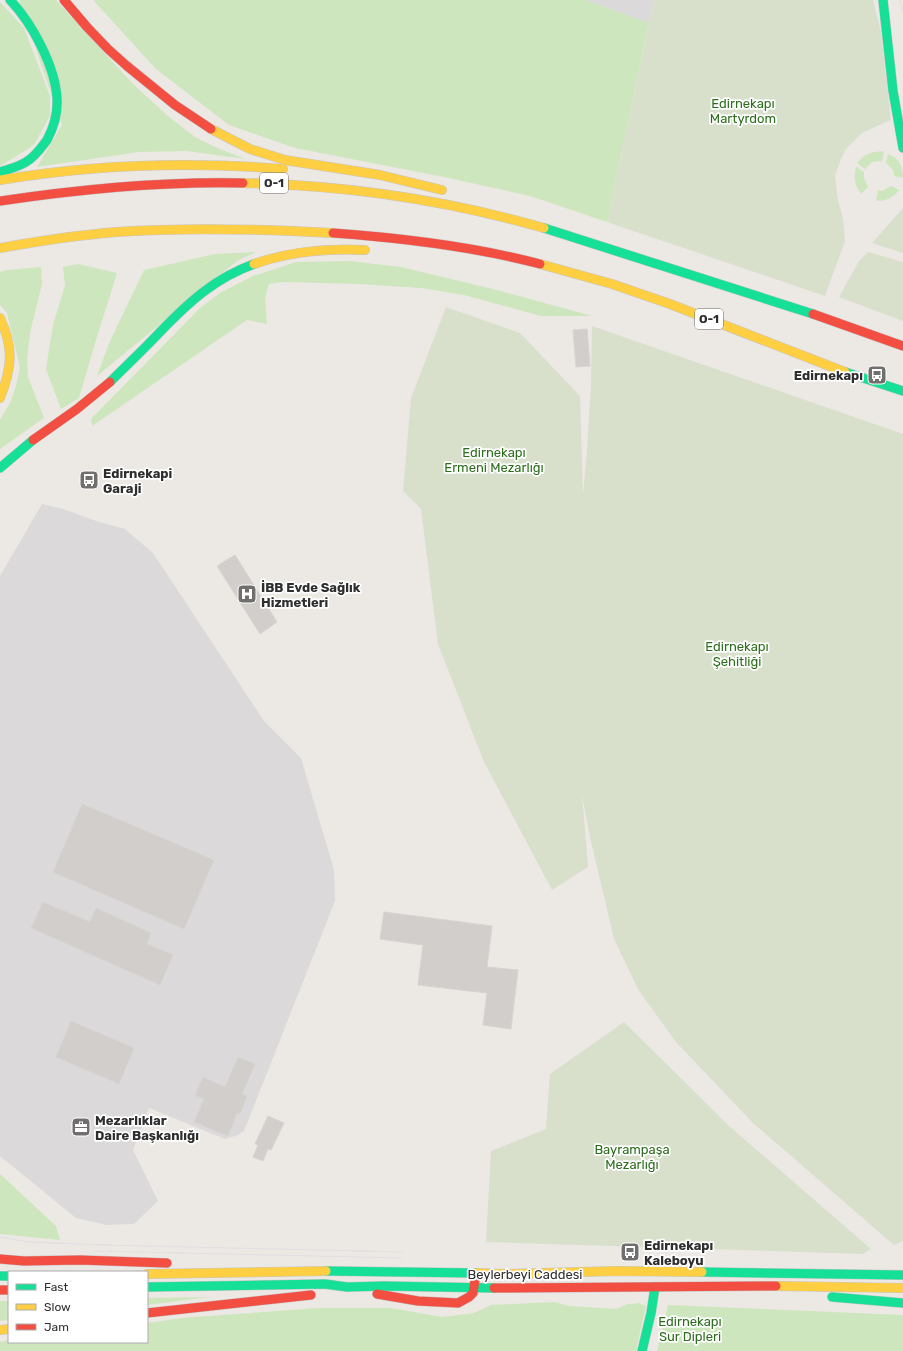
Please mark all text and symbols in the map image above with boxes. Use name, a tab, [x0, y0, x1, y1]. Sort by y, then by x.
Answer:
park label: Edirnekapı Martyrdom	[710, 96, 776, 126]
road number: O-1	[260, 173, 288, 193]
road number: O-1	[695, 309, 723, 329]
bus stop icon: Edirnekapı	[866, 364, 888, 386]
place label: Edirnekapı	[794, 368, 863, 383]
park label: Edirnekapı Ermeni Mezarlığı	[444, 445, 544, 476]
place label: Edirnekapi Garaji	[103, 466, 172, 496]
bus stop icon: Edirnekapi Garaji	[78, 469, 100, 491]
place label: İBB Evde Sağlık Hizmetleri	[261, 580, 361, 610]
hospital icon: İBB Evde Sağlık Hizmetleri	[236, 583, 258, 605]
park label: Edirnekapı Şehitliği	[705, 639, 769, 670]
place label: Mezarlıklar Daire Başkanlığı	[95, 1113, 199, 1143]
office icon: Mezarlıklar Daire Başkanlığı	[70, 1116, 92, 1138]
park label: Bayrampaşa Mezarlığı	[594, 1142, 670, 1173]
place label: Edirnekapı Kaleboyu	[644, 1238, 713, 1268]
bus stop icon: Edirnekapı Kaleboyu	[619, 1241, 641, 1263]
street label: Beylerbeyi Caddesi	[468, 1267, 582, 1282]
legend	[8, 1271, 148, 1343]
text: Fast	[44, 1280, 68, 1294]
text: Slow	[44, 1300, 71, 1314]
park label: Edirnekapı Sur Dipleri	[658, 1314, 722, 1344]
text: Jam	[44, 1320, 69, 1334]

